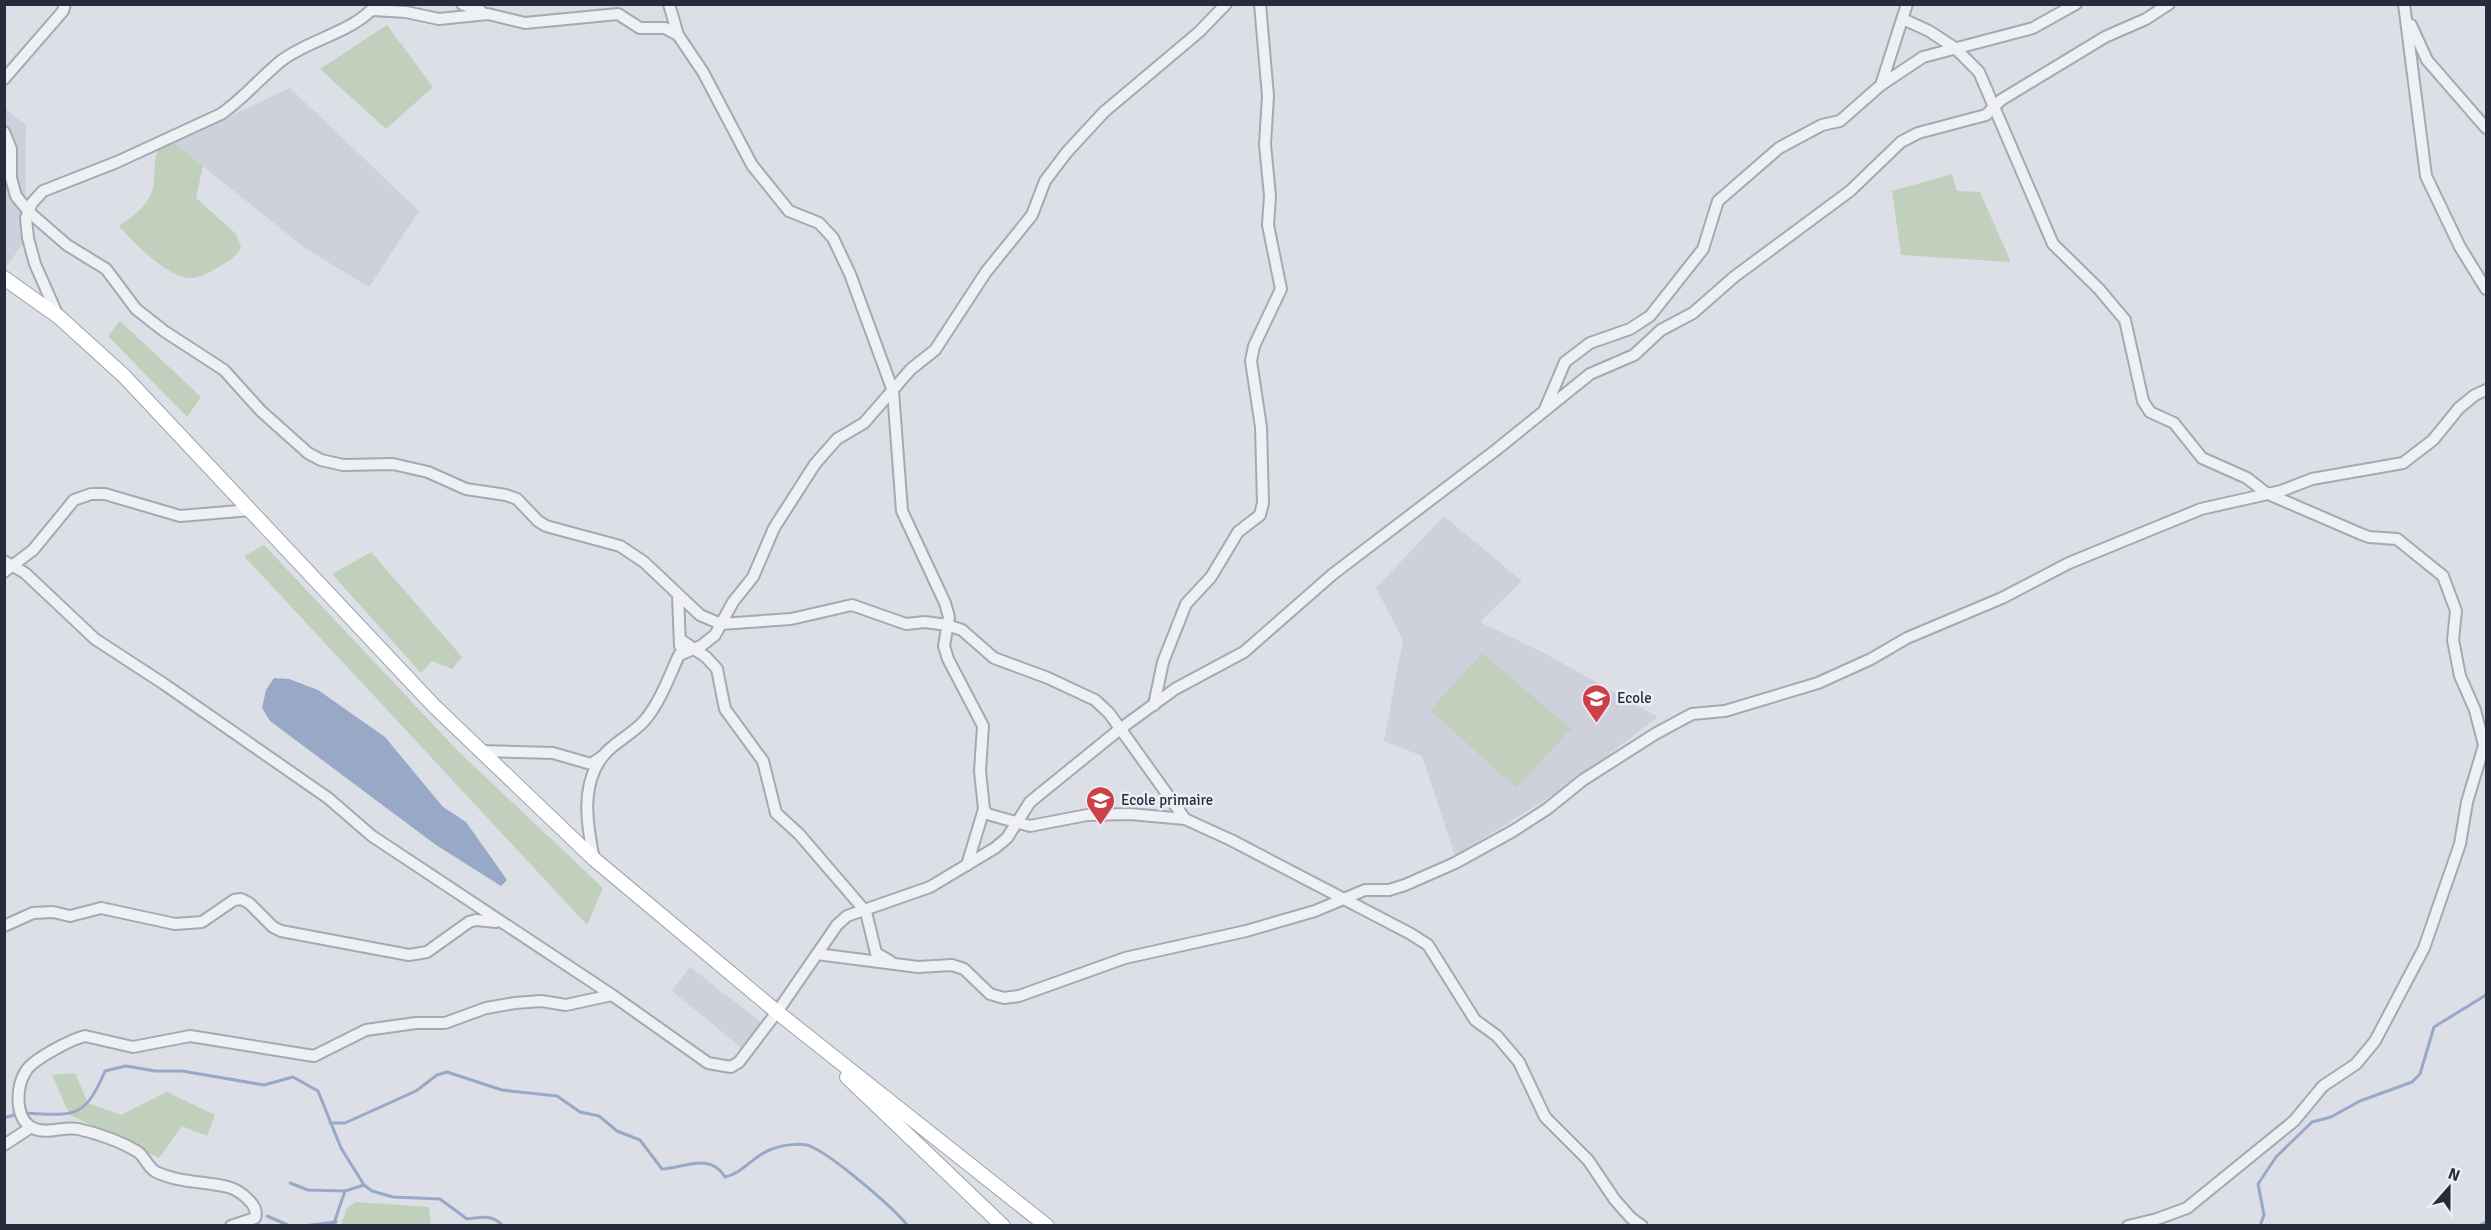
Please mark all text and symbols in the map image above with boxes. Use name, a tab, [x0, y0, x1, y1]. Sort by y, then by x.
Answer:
school or university icon: Ecole	[1580, 682, 1612, 724]
place label: Ecole	[1617, 689, 1652, 707]
school or university icon: Ecole primaire	[1084, 784, 1116, 826]
place label: Ecole primaire	[1121, 791, 1213, 809]
north arrow	[2419, 1158, 2479, 1218]
text: N	[2445, 1164, 2463, 1186]

